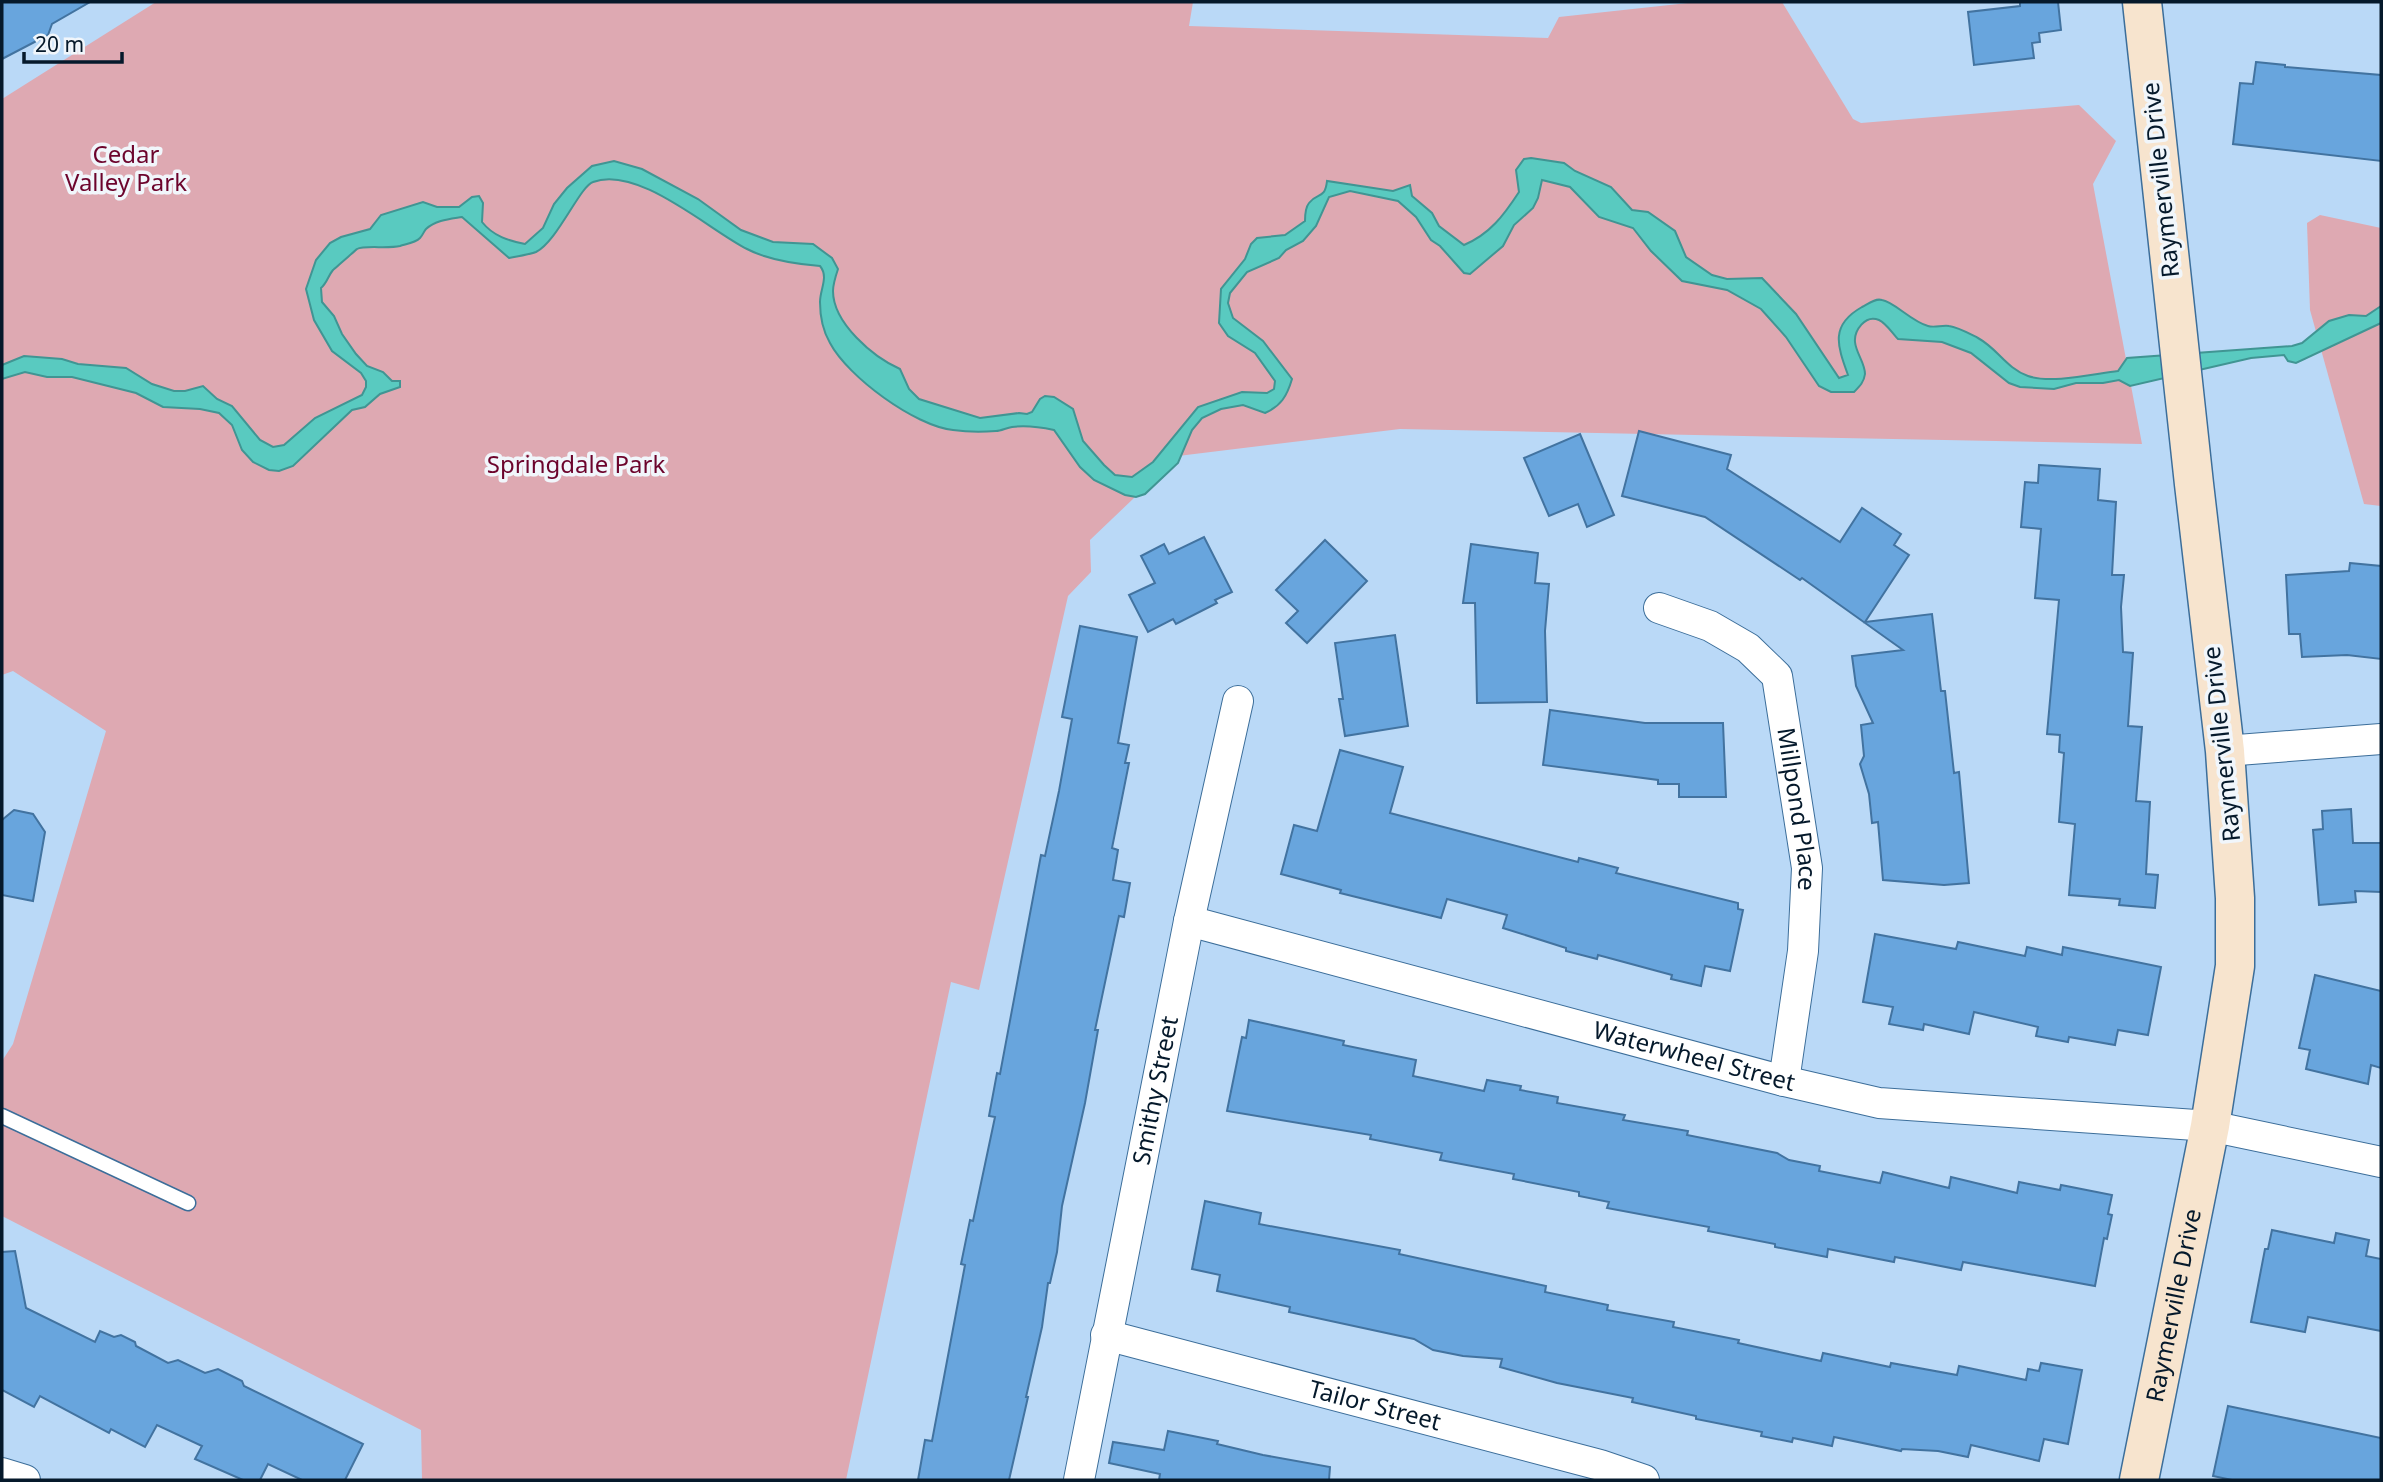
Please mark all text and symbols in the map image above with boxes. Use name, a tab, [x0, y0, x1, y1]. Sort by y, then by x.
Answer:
scale bar	[24, 21, 122, 65]
text: 20 m	[35, 30, 84, 58]
street label: Raymerville Drive	[2133, 81, 2186, 280]
park label: Cedar Valley Park	[65, 137, 187, 198]
park label: Springdale Park	[487, 447, 665, 480]
street label: Raymerville Drive	[2194, 645, 2247, 844]
street label: Millpond Place	[1770, 725, 1825, 892]
street label: Waterwheel Street	[1590, 1012, 1799, 1098]
street label: Smithy Street	[1123, 1013, 1185, 1167]
street label: Raymerville Drive	[2137, 1206, 2208, 1405]
street label: Tailor Street	[1306, 1371, 1445, 1438]

